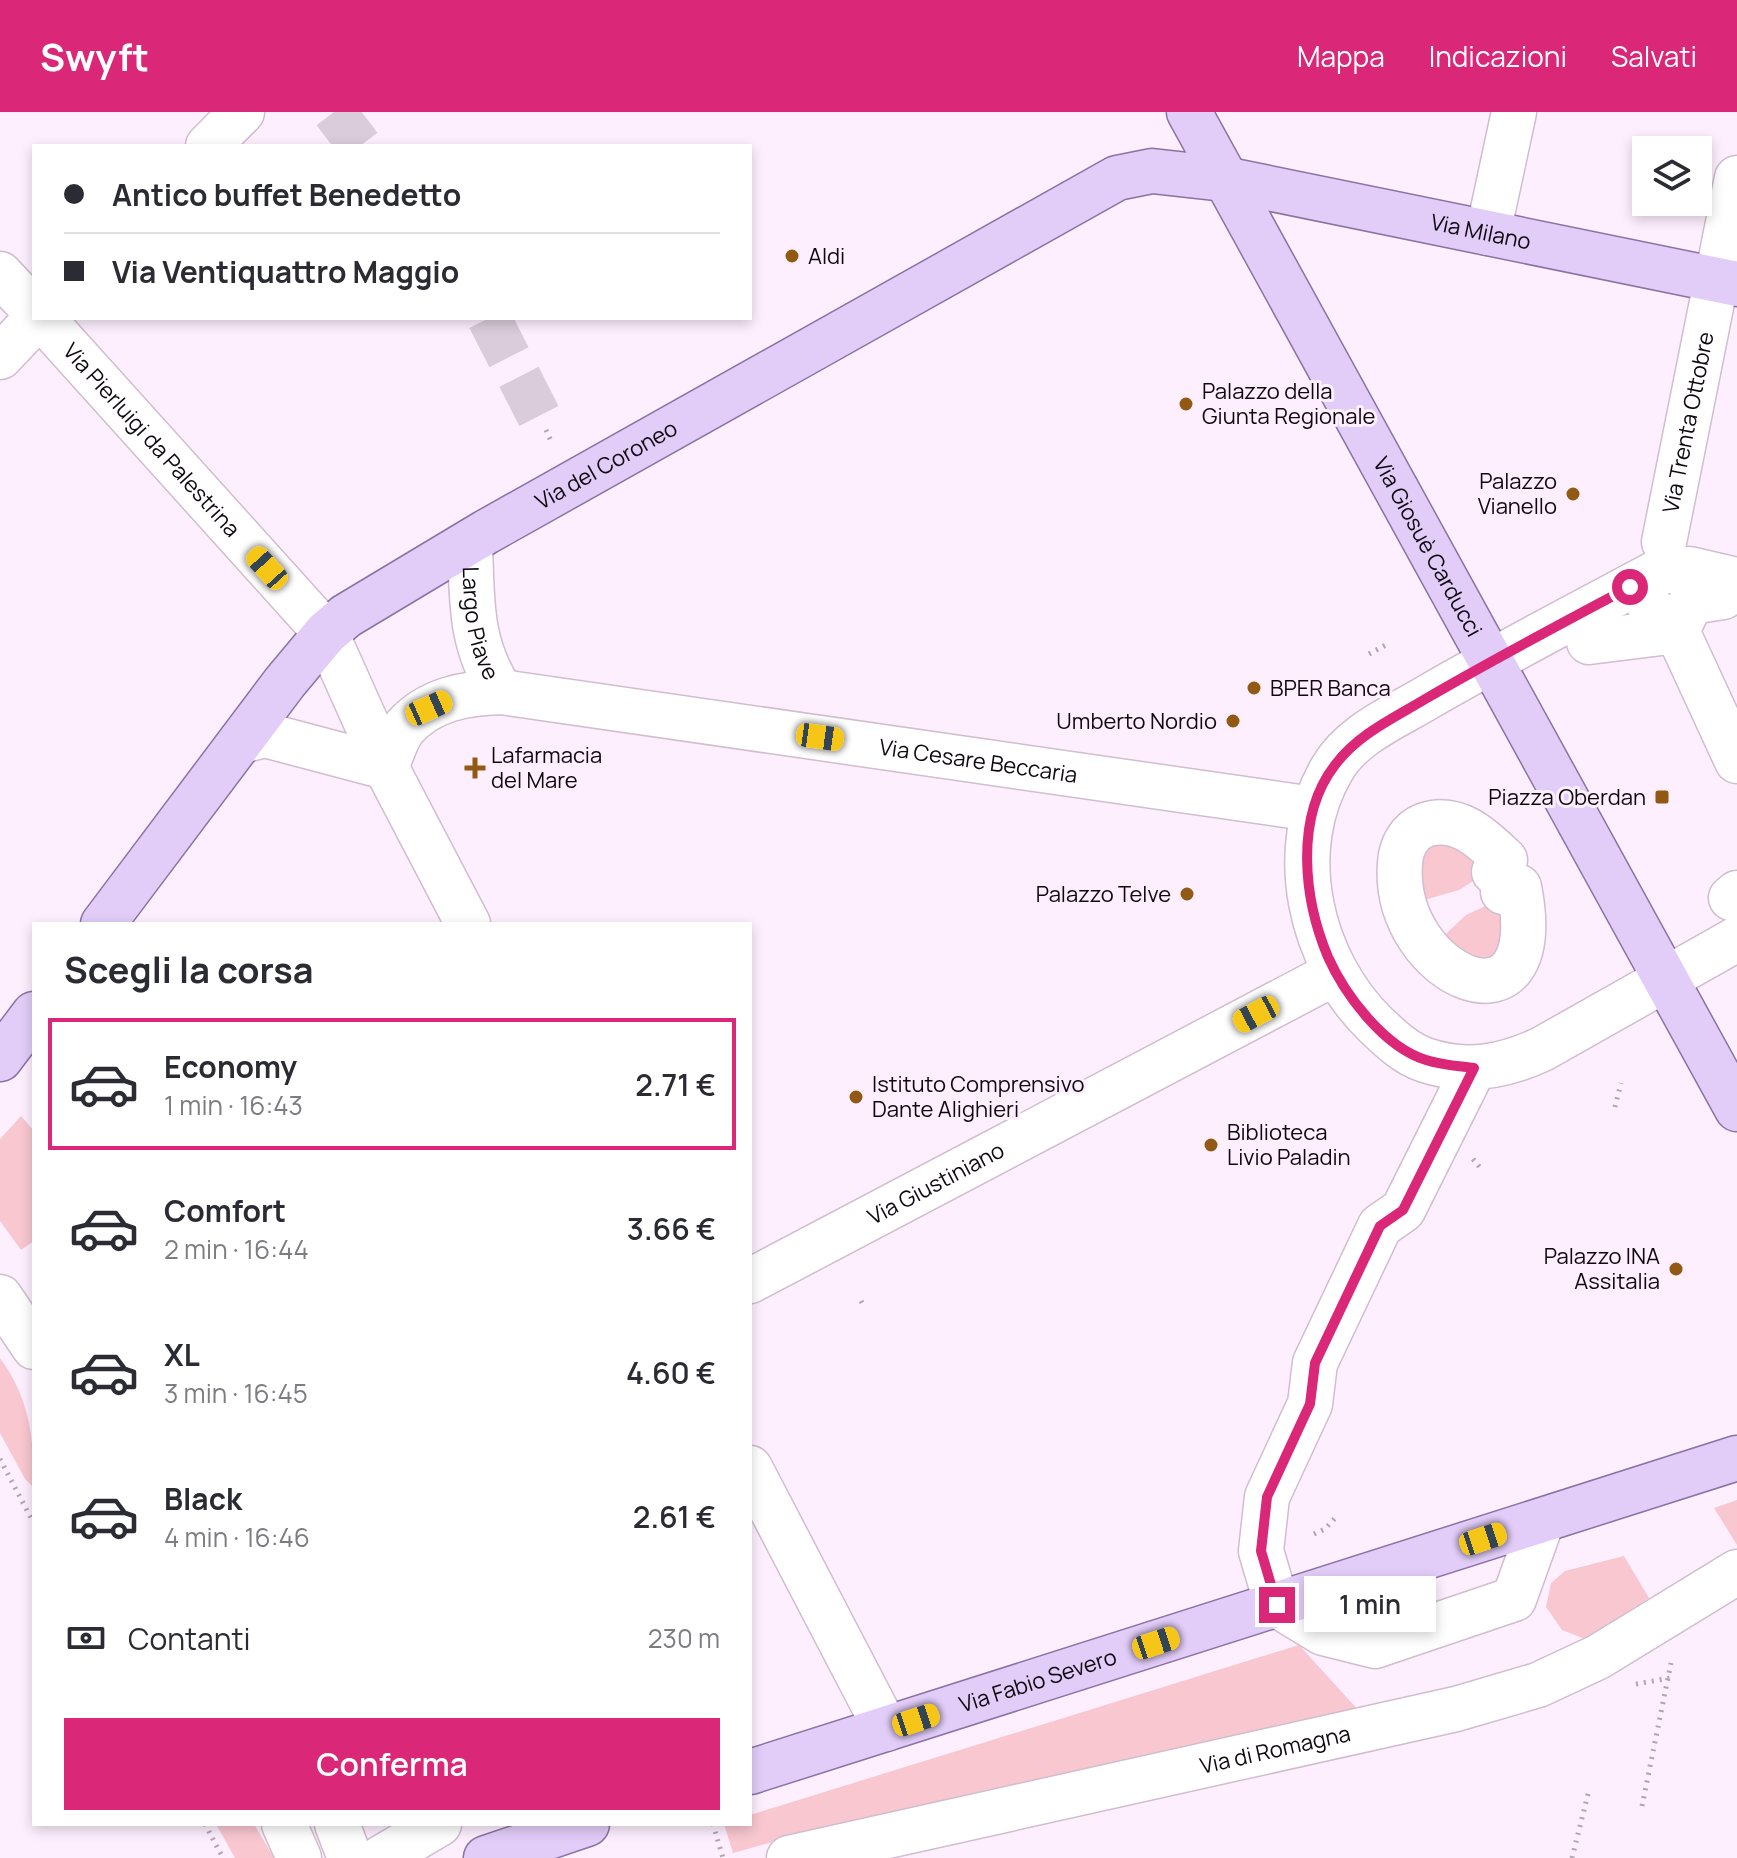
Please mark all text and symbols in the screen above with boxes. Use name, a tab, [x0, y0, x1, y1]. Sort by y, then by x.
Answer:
text: Swyft	[40, 30, 149, 82]
text: Mappa	[1297, 37, 1385, 75]
text: Indicazioni	[1429, 37, 1567, 75]
text: Salvati	[1611, 37, 1697, 75]
map controls	[1632, 136, 1712, 216]
button: layers	[1632, 136, 1712, 216]
text: Antico buffet Benedetto	[112, 174, 461, 215]
street label: Via Milano	[1428, 207, 1534, 256]
place label: Aldi	[808, 241, 845, 271]
marker: Aldi	[783, 247, 801, 265]
text: Via Ventiquattro Maggio	[112, 251, 459, 292]
street label: Via Trenta Ottobre	[1655, 329, 1721, 516]
street label: Via Pierluigi da Palestrina	[57, 336, 247, 543]
place label: Palazzo della Giunta Regionale	[1202, 376, 1376, 431]
marker: Palazzo della Giunta Regionale	[1177, 395, 1195, 413]
street label: Via del Coroneo	[530, 413, 683, 516]
street label: Via Giosuè Carducci	[1366, 451, 1489, 642]
place label: Palazzo Vianello	[1478, 466, 1557, 521]
marker: Palazzo Vianello	[1564, 485, 1582, 503]
car	[242, 542, 292, 594]
street label: Largo Piave	[456, 566, 506, 685]
route start	[1612, 569, 1648, 605]
place label: BPER Banca	[1270, 673, 1391, 703]
marker: BPER Banca	[1245, 679, 1263, 697]
car	[402, 687, 456, 729]
place label: Umberto Nordio	[1056, 706, 1217, 736]
marker: Umberto Nordio	[1224, 712, 1242, 730]
car	[795, 722, 845, 752]
street label: Via Cesare Beccaria	[877, 732, 1079, 790]
place label: Lafarmacia del Mare	[491, 740, 602, 795]
marker: Lafarmacia del Mare	[466, 759, 484, 777]
place label: Piazza Oberdan	[1488, 782, 1646, 812]
marker: Piazza Oberdan	[1653, 788, 1671, 806]
place label: Palazzo Telve	[1036, 879, 1171, 909]
marker: Palazzo Telve	[1178, 885, 1196, 903]
text: Scegli la corsa	[64, 945, 313, 994]
car	[1229, 992, 1283, 1036]
text: Economy	[164, 1046, 297, 1087]
icon: car	[68, 1048, 140, 1120]
text: 2.71 €	[635, 1064, 716, 1105]
place label: Istituto Comprensivo Dante Alighieri	[872, 1069, 1084, 1124]
text: 1 min · 16:43	[164, 1087, 303, 1123]
marker: Istituto Comprensivo Dante Alighieri	[847, 1088, 865, 1106]
place label: Biblioteca Livio Paladin	[1227, 1117, 1351, 1172]
street label: Via Giustiniano	[862, 1135, 1009, 1231]
marker: Biblioteca Livio Paladin	[1202, 1136, 1220, 1154]
text: Comfort	[164, 1190, 286, 1231]
icon: car	[68, 1192, 140, 1264]
text: 3.66 €	[627, 1208, 716, 1249]
text: 2 min · 16:44	[164, 1231, 309, 1267]
place label: Palazzo INA Assitalia	[1544, 1241, 1660, 1296]
marker: Palazzo INA Assitalia	[1667, 1260, 1685, 1278]
text: XL	[164, 1334, 200, 1375]
icon: car	[68, 1336, 140, 1408]
text: 4.60 €	[626, 1352, 716, 1393]
text: 3 min · 16:45	[164, 1375, 308, 1411]
text: Black	[164, 1478, 242, 1519]
icon: car	[68, 1480, 140, 1552]
text: 2.61 €	[633, 1496, 716, 1537]
text: 4 min · 16:46	[164, 1519, 310, 1555]
car	[1456, 1520, 1510, 1558]
callout: 1 min	[1305, 1577, 1437, 1633]
text: 1 min	[1339, 1586, 1401, 1622]
route end	[1259, 1587, 1295, 1623]
icon: cash	[64, 1616, 108, 1660]
text: Contanti	[128, 1618, 251, 1659]
text: 230 m	[648, 1620, 720, 1656]
car	[1129, 1624, 1183, 1662]
street label: Via Fabio Severo	[955, 1641, 1120, 1720]
car	[889, 1701, 943, 1739]
button: Conferma	[64, 1718, 720, 1810]
street label: Via di Romagna	[1197, 1718, 1353, 1781]

